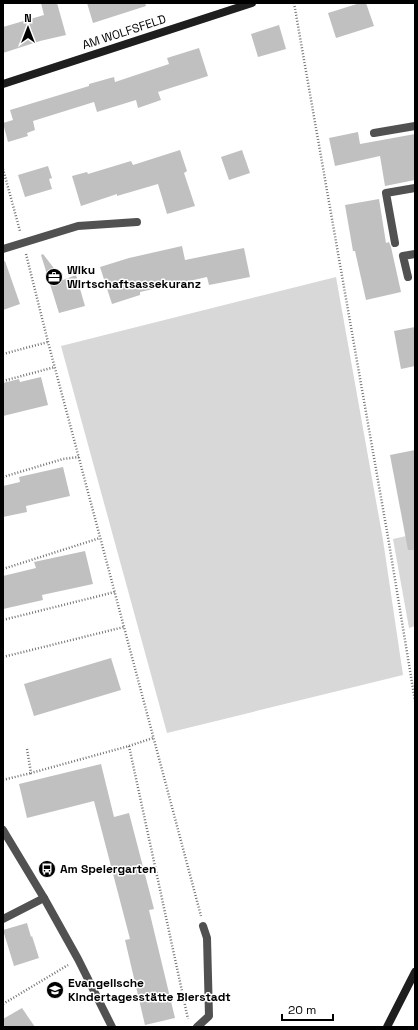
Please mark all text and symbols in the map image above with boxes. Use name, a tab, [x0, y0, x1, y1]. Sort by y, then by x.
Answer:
north arrow	[8, 8, 48, 48]
text: N	[24, 11, 32, 25]
street label: AM WOLFSFELD	[80, 11, 168, 53]
place label: Wiku Wirtschaftsassekuranz	[67, 262, 201, 292]
office icon: Wiku Wirtschaftsassekuranz	[44, 267, 64, 287]
bus stop icon: Am Speiergarten	[37, 859, 57, 879]
place label: Am Speiergarten	[60, 861, 156, 877]
place label: Evangelische Kindertagesstätte Bierstadt	[68, 975, 231, 1005]
school or university icon: Evangelische Kindertagesstätte Bierstadt	[45, 980, 65, 1000]
scale bar	[282, 996, 333, 1022]
text: 20 m	[288, 1002, 316, 1018]

